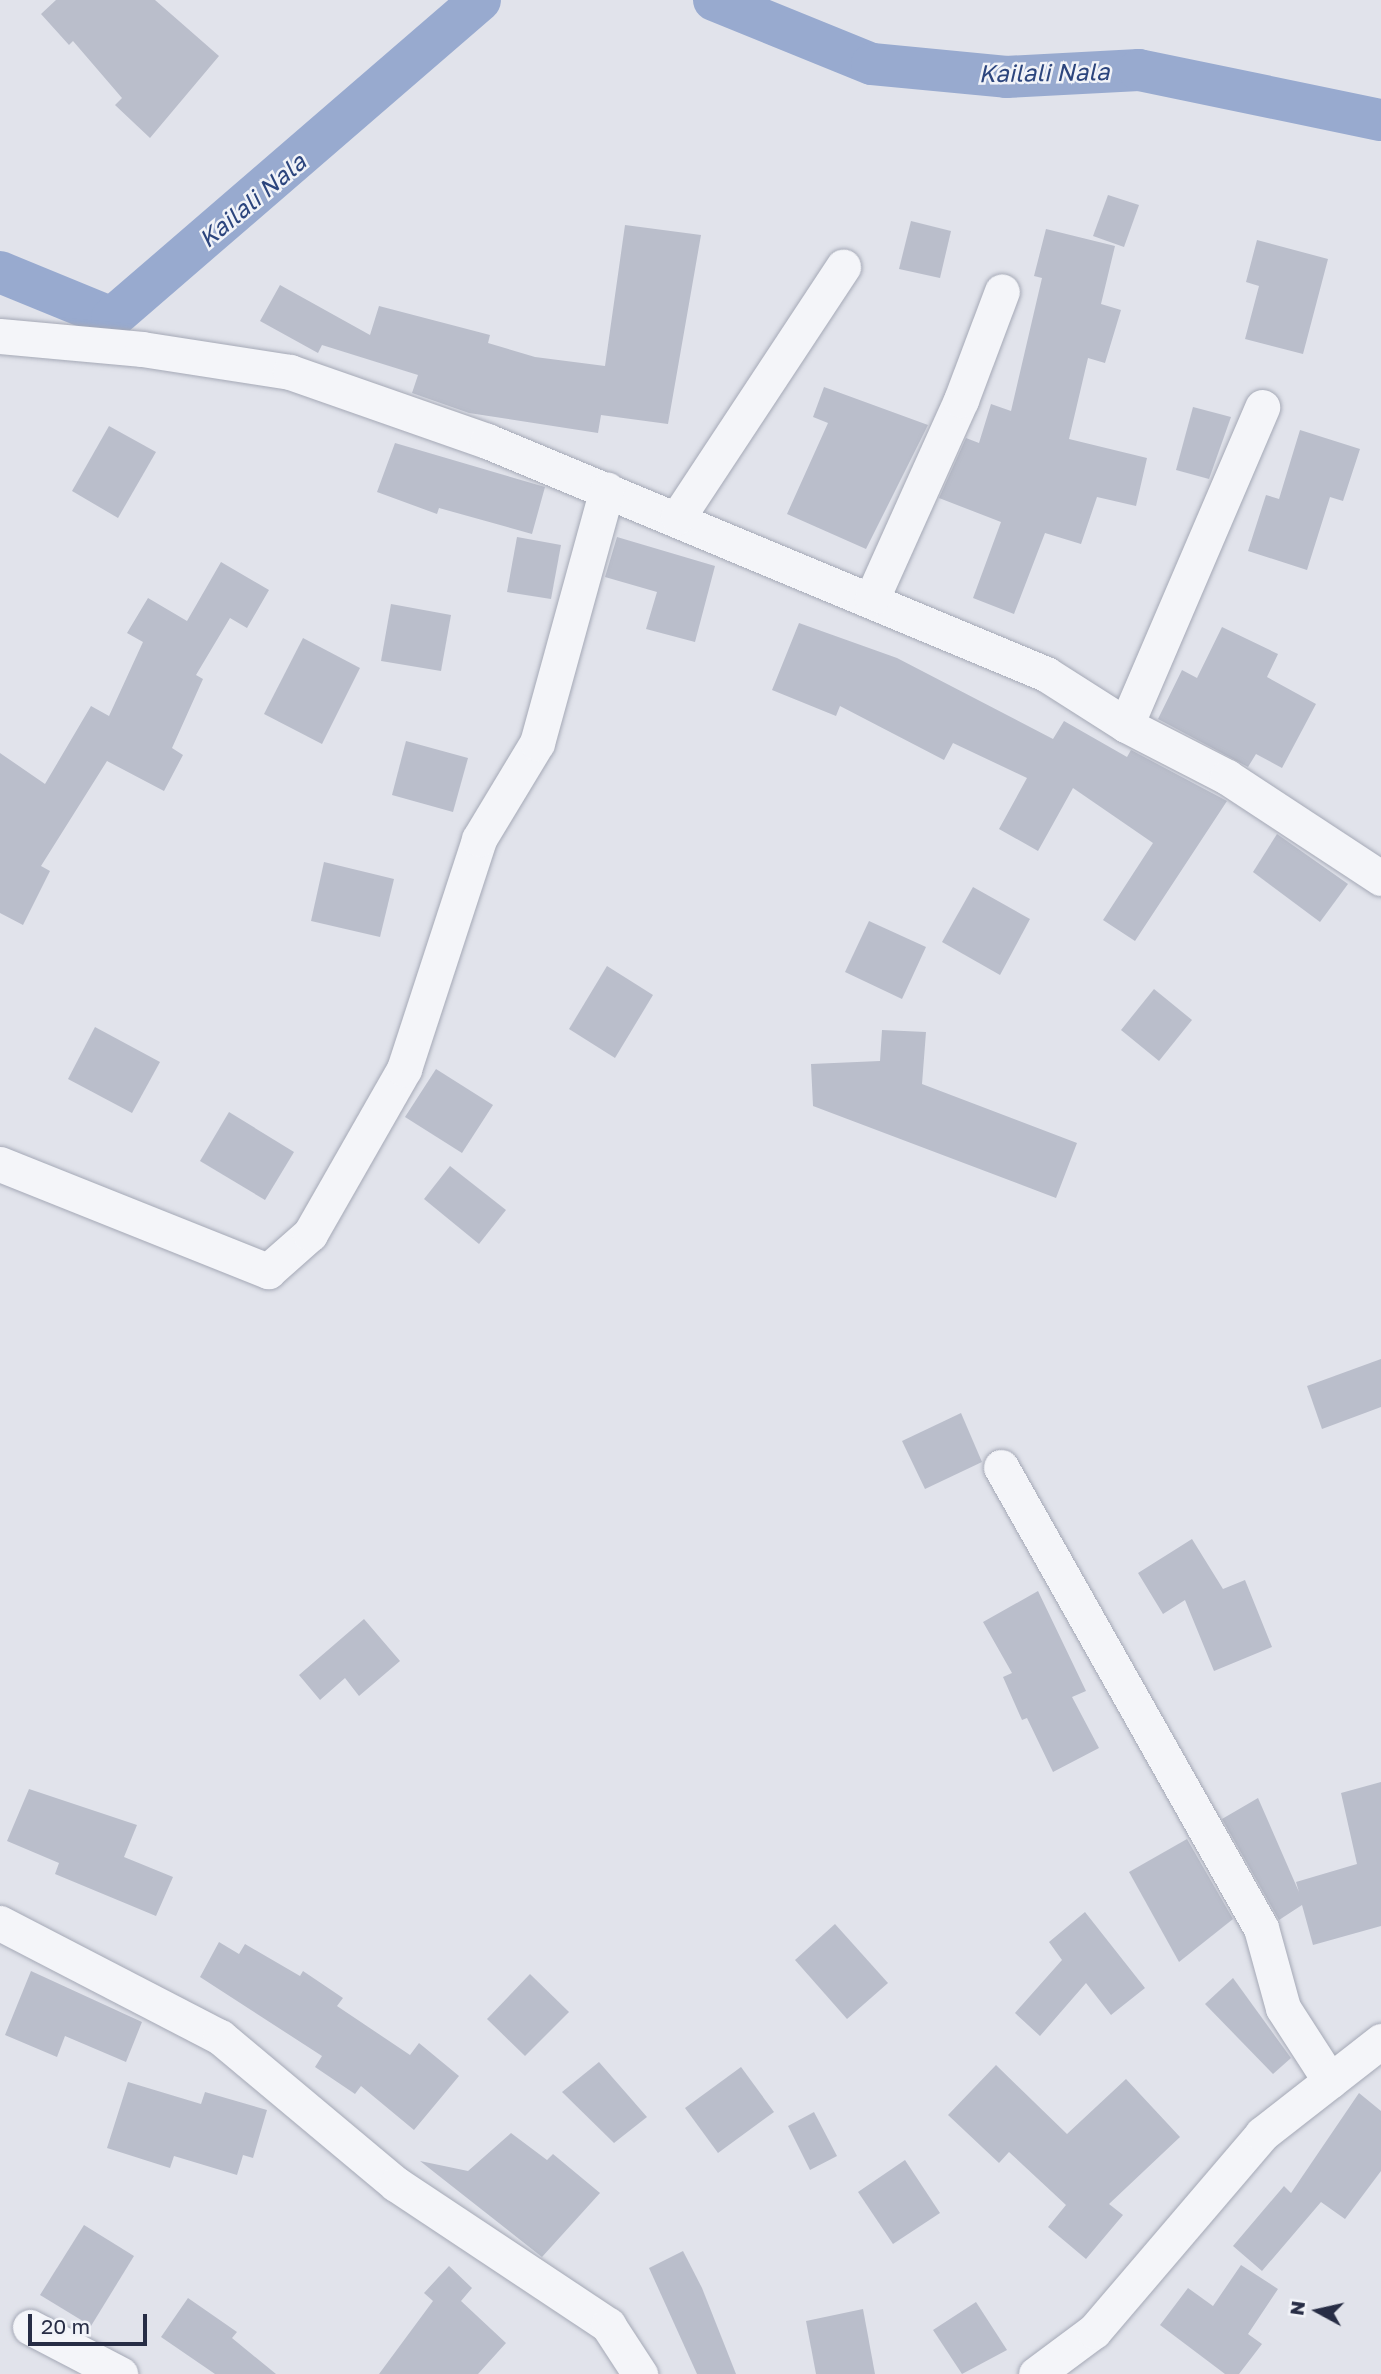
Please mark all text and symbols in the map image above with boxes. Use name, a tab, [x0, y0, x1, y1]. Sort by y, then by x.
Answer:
water label: Kailali Nala	[978, 56, 1110, 88]
water label: Kailali Nala	[193, 147, 311, 253]
north arrow	[1283, 2276, 1353, 2346]
text: N	[1284, 2299, 1309, 2317]
scale bar	[32, 2300, 150, 2344]
text: 20 m	[41, 2313, 90, 2339]

